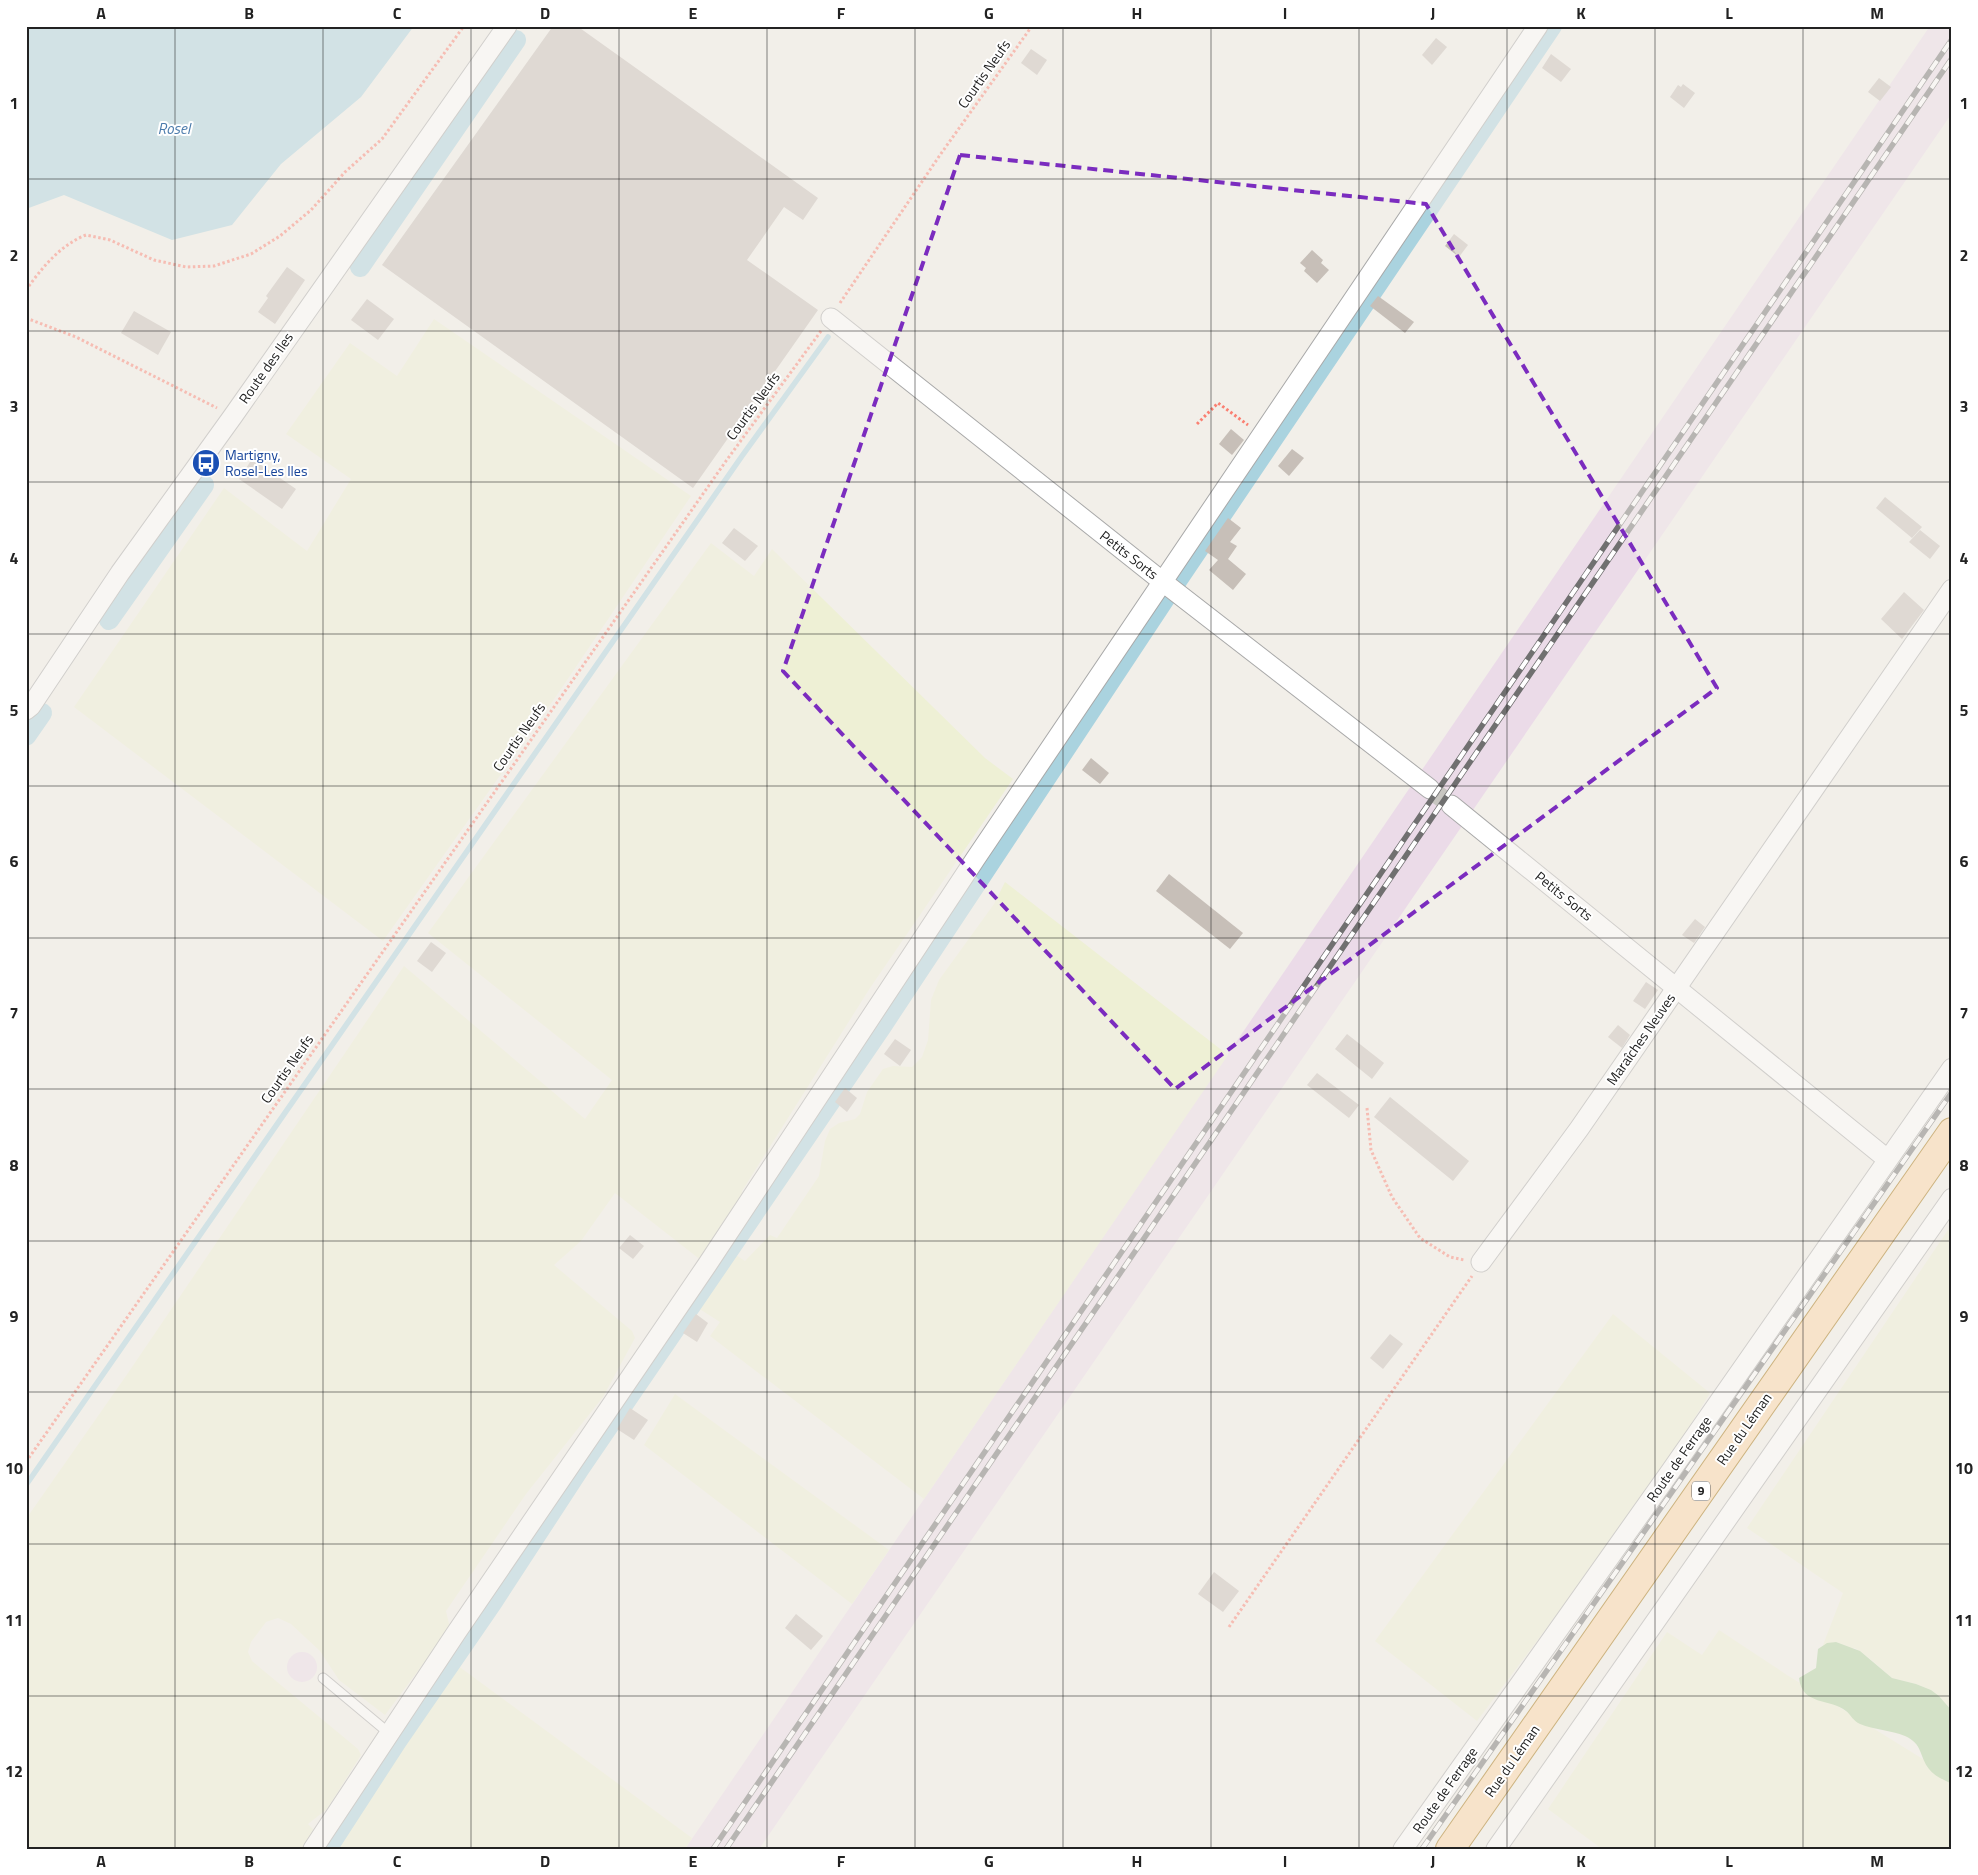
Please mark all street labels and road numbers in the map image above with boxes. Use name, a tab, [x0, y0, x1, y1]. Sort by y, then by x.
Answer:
street label: Courtis Neufs	[952, 35, 1015, 112]
street label: Route des Iles	[233, 328, 298, 408]
street label: Courtis Neufs	[721, 367, 785, 444]
street label: Petits Sorts	[1096, 525, 1163, 584]
street label: Courtis Neufs	[487, 698, 550, 775]
street label: Petits Sorts	[1531, 866, 1598, 925]
street label: Maraîches Neuves	[1601, 988, 1680, 1089]
street label: Courtis Neufs	[255, 1030, 318, 1107]
street label: Rue du Léman	[1711, 1388, 1776, 1469]
street label: Route de Ferrage	[1641, 1411, 1716, 1506]
road number: 9	[1692, 1482, 1710, 1500]
street label: Rue du Léman	[1479, 1720, 1544, 1801]
street label: Route de Ferrage	[1407, 1742, 1482, 1837]

